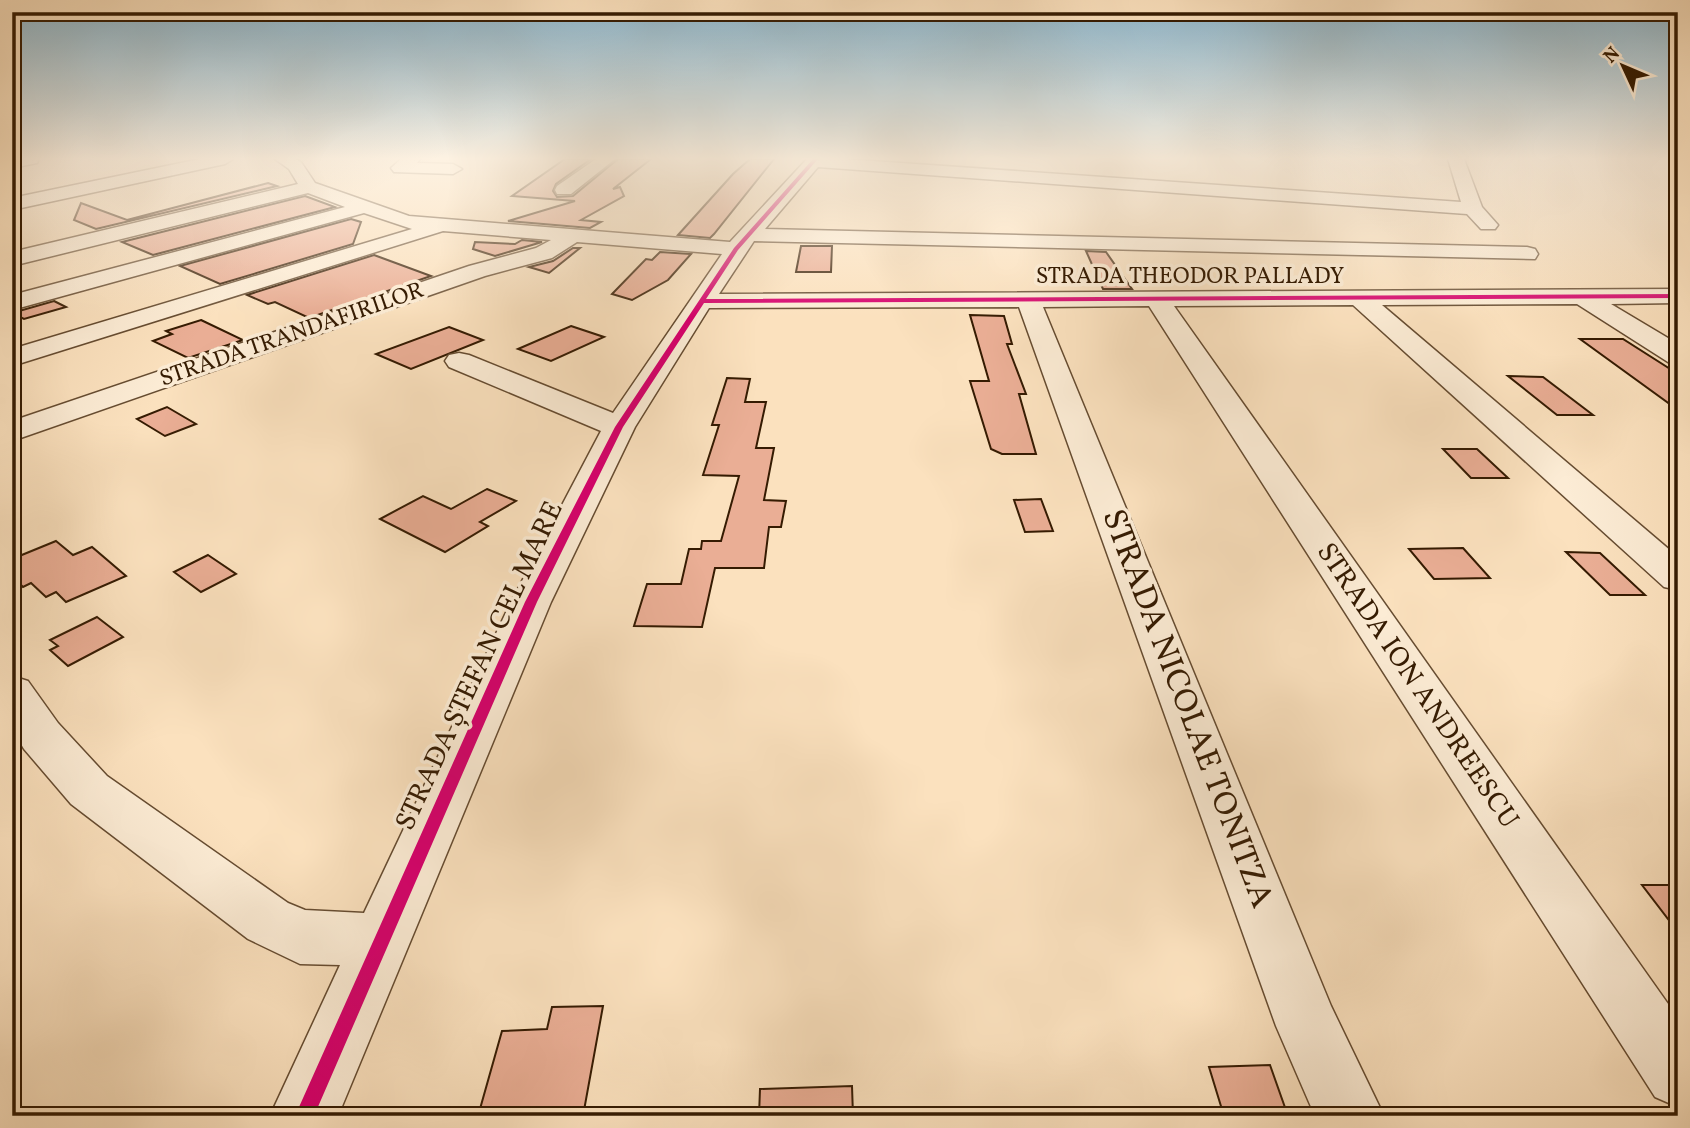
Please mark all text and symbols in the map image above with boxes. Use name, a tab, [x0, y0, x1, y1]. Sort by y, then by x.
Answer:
north arrow	[1588, 32, 1658, 102]
text: N	[1598, 41, 1626, 70]
street label: STRADA THEODOR PALLADY	[1036, 261, 1344, 293]
street label: STRADA TRANDAFIRILOR	[156, 275, 429, 395]
street label: STRADA ȘTEFAN CEL MARE	[386, 495, 574, 837]
street label: STRADA NICOLAE TONITZA	[1089, 503, 1283, 915]
street label: STRADA ION ANDREESCU	[1307, 535, 1527, 837]

